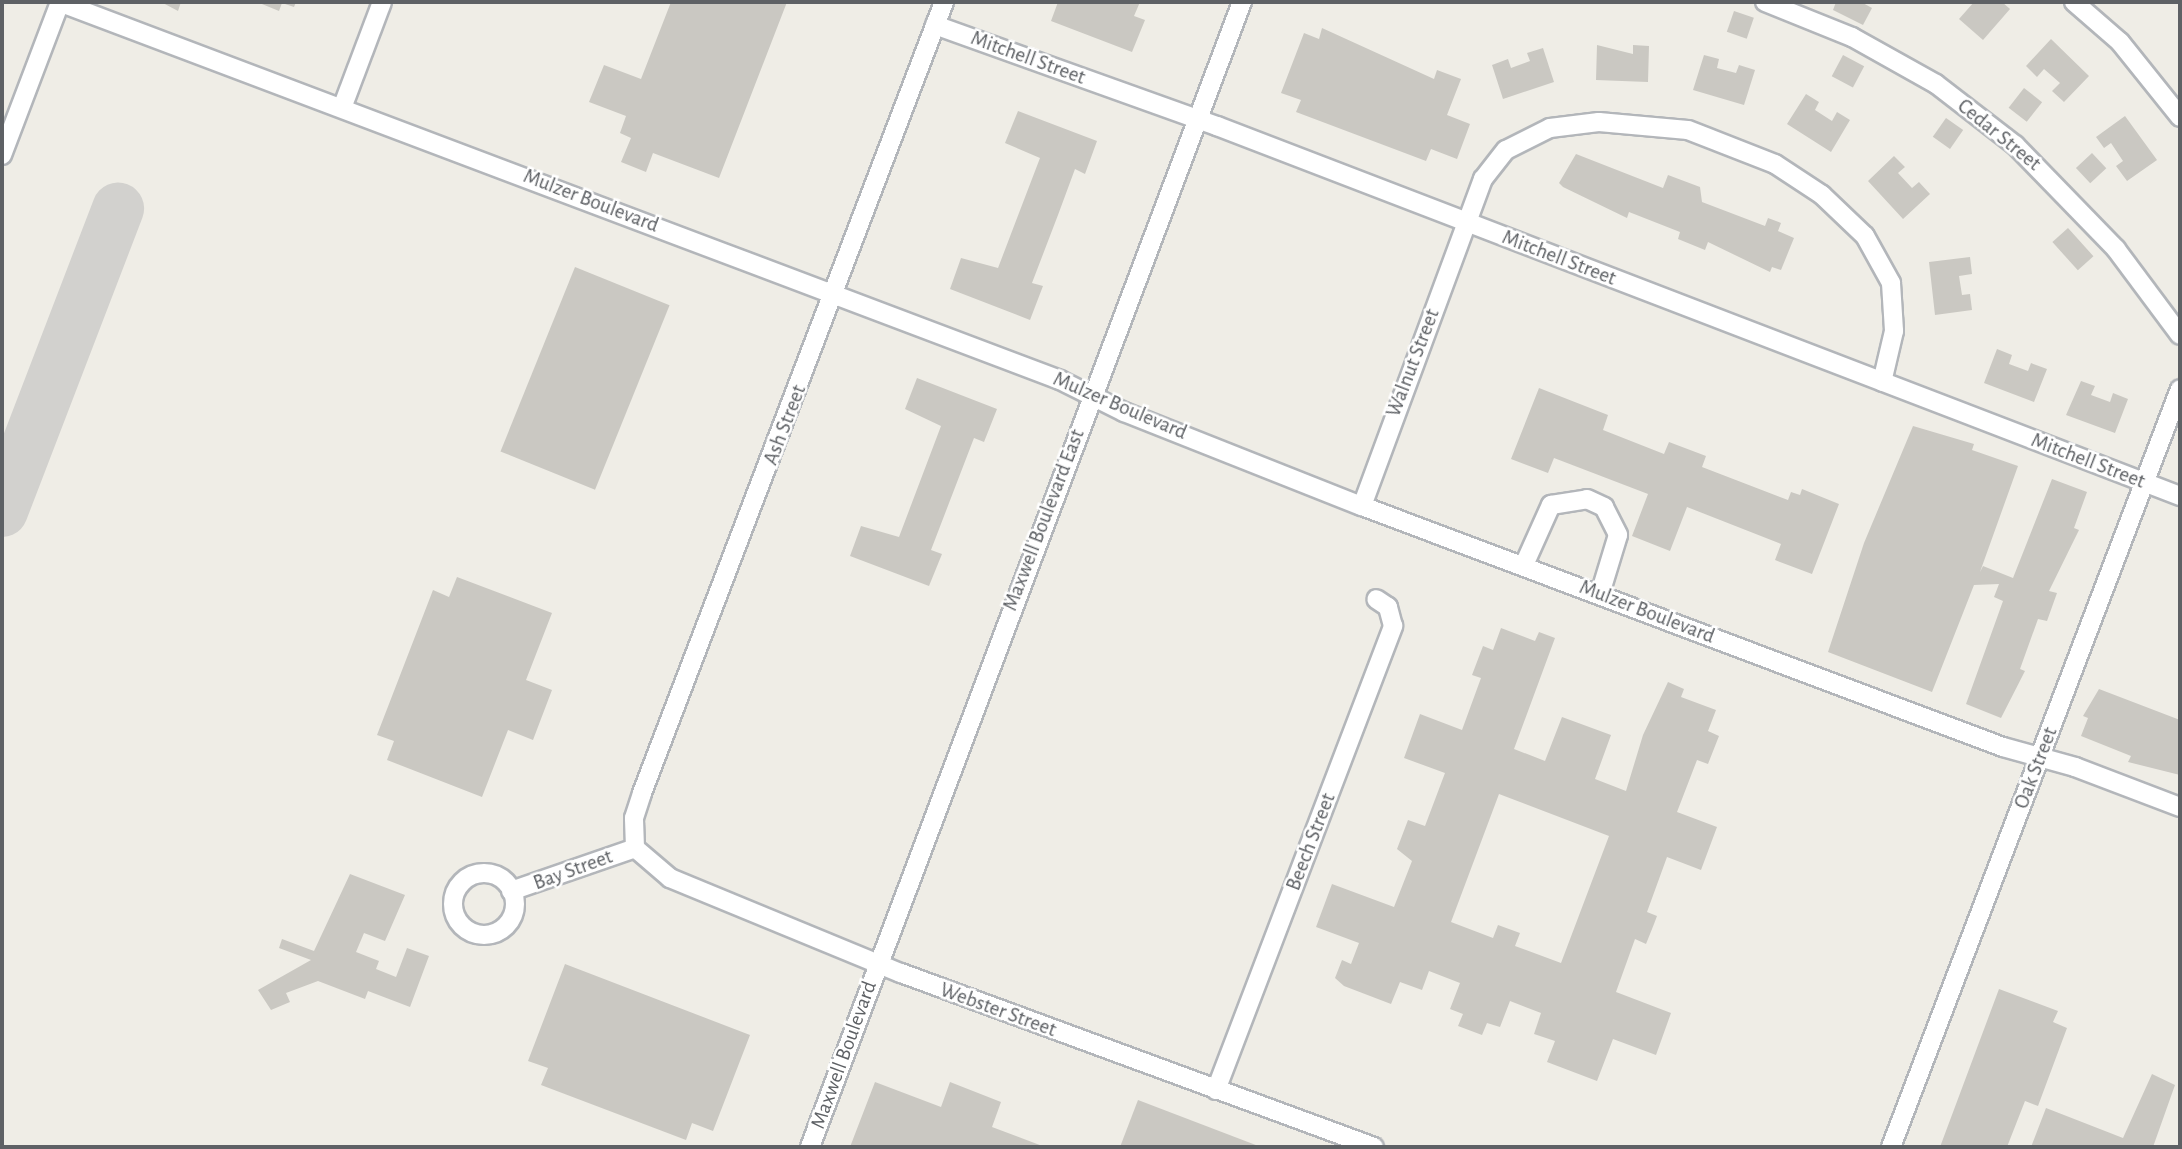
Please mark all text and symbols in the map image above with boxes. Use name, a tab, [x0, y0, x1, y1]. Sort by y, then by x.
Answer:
street label: Mitchell Street	[967, 26, 1089, 90]
street label: Cedar Street	[1952, 94, 2046, 176]
street label: Mulzer Boulevard	[520, 164, 662, 238]
street label: Mitchell Street	[1498, 225, 1620, 291]
street label: Walnut Street	[1381, 305, 1445, 421]
street label: Mulzer Boulevard	[1049, 366, 1191, 446]
street label: Ash Street	[758, 381, 812, 469]
street label: Maxwell Boulevard East	[998, 426, 1090, 614]
street label: Mitchell Street	[2027, 428, 2149, 494]
street label: Mulzer Boulevard	[1576, 575, 1718, 649]
street label: Oak Street	[2009, 724, 2063, 812]
street label: Beech Street	[1281, 790, 1341, 894]
street label: Bay Street	[530, 844, 616, 896]
street label: Webster Street	[936, 977, 1060, 1043]
street label: Maxwell Boulevard	[806, 978, 882, 1132]

